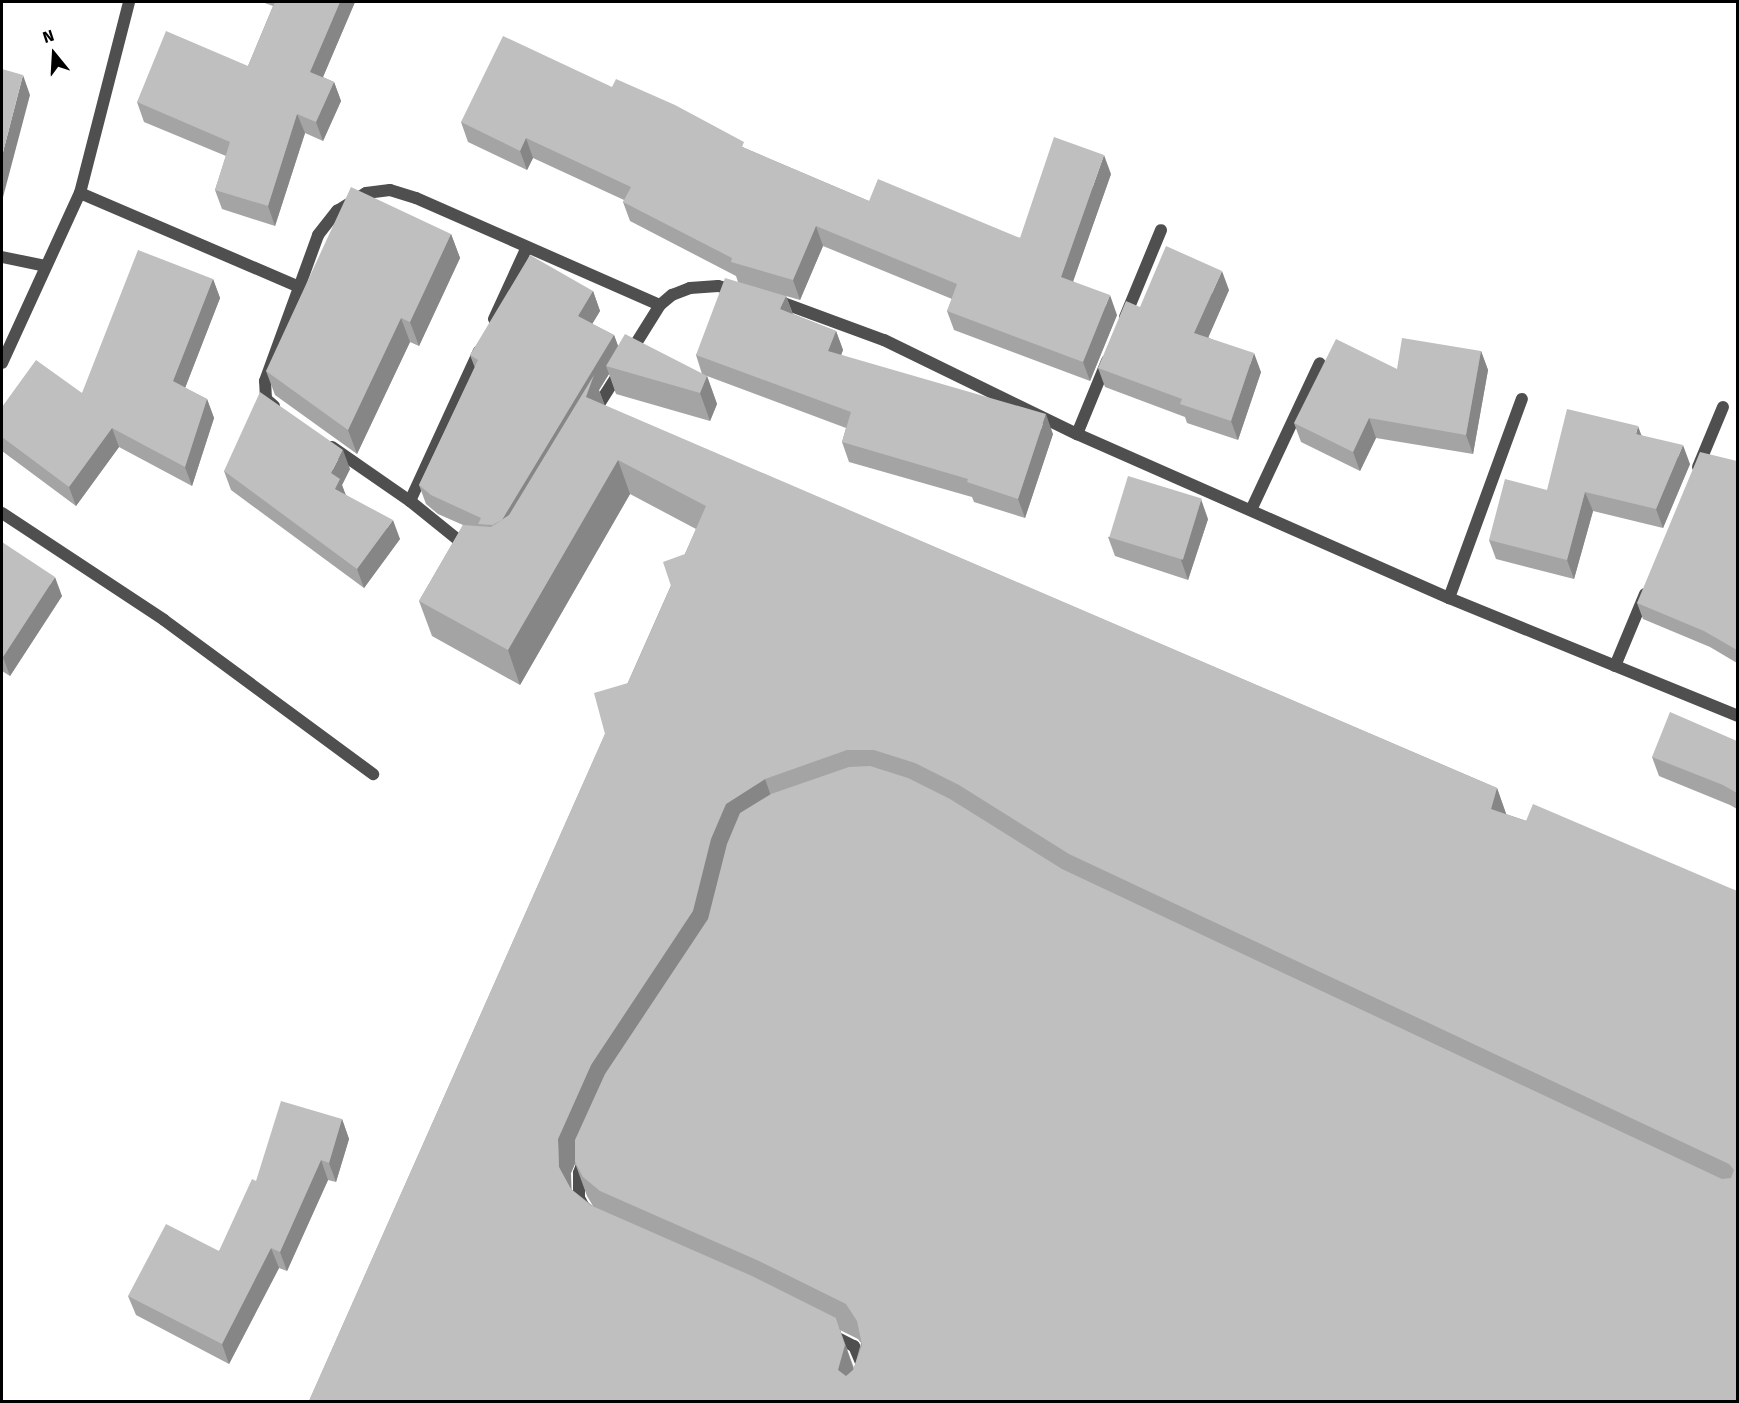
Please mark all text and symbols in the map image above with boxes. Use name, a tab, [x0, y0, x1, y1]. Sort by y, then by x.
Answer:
north arrow	[24, 24, 84, 84]
text: N	[40, 26, 56, 47]

